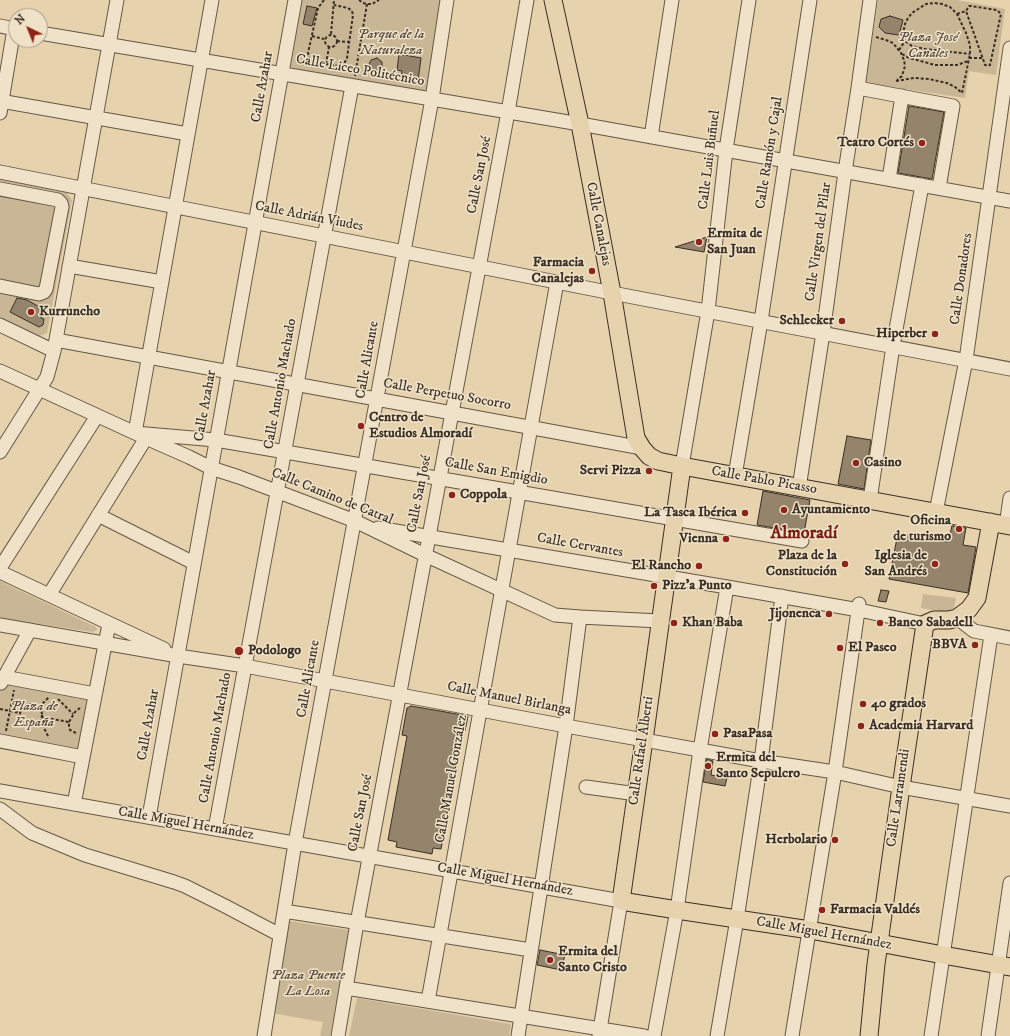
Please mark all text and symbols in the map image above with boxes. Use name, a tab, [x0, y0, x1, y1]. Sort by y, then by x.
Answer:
north arrow	[8, 8, 48, 48]
text: N	[12, 12, 29, 28]
park label: Parque de la Naturaleza	[358, 27, 424, 60]
park label: Plaza José Canales	[898, 30, 958, 62]
street label: Calle Azahar	[248, 50, 278, 124]
street label: Calle Liceo Politécnico	[294, 51, 426, 91]
street label: Calle Ramón y Cajal	[753, 96, 787, 210]
street label: Calle Luis Buñuel	[696, 109, 724, 211]
street label: Calle San José	[464, 135, 496, 215]
place label: Teatro Cortés	[837, 135, 914, 151]
marker: Teatro Cortés	[917, 138, 927, 148]
street label: Calle Canalejas	[582, 181, 614, 267]
street label: Calle Virgen del Pilar	[802, 181, 836, 303]
street label: Calle Adrián Viudes	[253, 198, 365, 236]
place label: Ermita de San Juan	[707, 226, 762, 258]
street label: Calle Donadores	[947, 232, 977, 326]
marker: Ermita de San Juan	[694, 237, 704, 247]
place label: Farmacia Canalejas	[532, 255, 584, 288]
marker: Farmacia Canalejas	[587, 266, 597, 276]
place label: Kurruncho	[39, 304, 100, 320]
marker: Kurruncho	[26, 307, 36, 317]
place label: Schlecker	[779, 313, 834, 329]
marker: Schlecker	[837, 316, 847, 326]
street label: Calle Antonio Machado	[261, 317, 301, 451]
street label: Calle Alicante	[353, 320, 383, 400]
place label: Hiperber	[876, 326, 927, 342]
marker: Hiperber	[930, 329, 940, 339]
street label: Calle Azahar	[191, 369, 221, 443]
street label: Calle Perpetuo Socorro	[382, 375, 512, 415]
place label: Centro de Estudios Almoradí	[369, 410, 472, 442]
marker: Centro de Estudios Almoradí	[356, 421, 366, 431]
street label: Calle San José	[404, 454, 436, 534]
street label: Calle San Emigdio	[443, 455, 549, 489]
place label: Casino	[864, 455, 902, 471]
marker: Casino	[851, 458, 861, 468]
place label: Servi Pizza	[580, 463, 641, 479]
street label: Calle Pablo Picasso	[710, 463, 818, 499]
street label: Calle Camino de Catral	[269, 465, 395, 529]
marker: Servi Pizza	[644, 466, 654, 476]
place label: Coppola	[460, 487, 507, 503]
marker: Coppola	[447, 490, 457, 500]
place label: Ayuntamiento	[792, 502, 870, 518]
place label: La Tasca Ibérica	[644, 505, 737, 521]
marker: Ayuntamiento	[779, 505, 789, 515]
marker: La Tasca Ibérica	[740, 508, 750, 518]
place label: Oficina de turismo	[893, 513, 951, 546]
district label: Almoradí	[771, 523, 837, 545]
marker: Oficina de turismo	[954, 524, 964, 534]
street label: Calle Cervantes	[536, 530, 624, 562]
place label: Vienna	[679, 531, 718, 547]
marker: Vienna	[721, 534, 731, 544]
place label: Plaza de la Constitución	[766, 548, 837, 580]
place label: Iglesia de San Andrés	[865, 548, 927, 580]
place label: El Rancho	[631, 558, 691, 574]
marker: Plaza de la Constitución	[840, 559, 850, 569]
marker: Iglesia de San Andrés	[930, 559, 940, 569]
marker: El Rancho	[694, 561, 704, 571]
place label: Pizz'a Punto	[662, 578, 732, 594]
marker: Pizz'a Punto	[649, 581, 659, 591]
place label: Jijonenca	[770, 606, 821, 622]
marker: Jijonenca	[824, 609, 834, 619]
place label: Khan Baba	[682, 615, 743, 631]
place label: Banco Sabadell	[888, 615, 973, 631]
marker: Khan Baba	[669, 618, 679, 628]
marker: Banco Sabadell	[875, 618, 885, 628]
place label: BBVA	[932, 637, 967, 653]
street label: Calle Alicante	[294, 639, 324, 719]
place label: El Paseo	[848, 640, 896, 656]
marker: BBVA	[970, 640, 980, 650]
place label: Podologo	[248, 643, 301, 659]
marker: El Paseo	[835, 643, 845, 653]
marker: Podologo	[233, 645, 245, 657]
street label: Calle Antonio Machado	[196, 671, 236, 805]
street label: Calle Manuel Birlanga	[446, 679, 572, 719]
street label: Calle Azahar	[134, 688, 164, 762]
street label: Calle Rafael Alberti	[626, 695, 658, 807]
place label: 40 grados	[871, 696, 926, 712]
park label: Plaza de España	[10, 699, 58, 732]
marker: 40 grados	[858, 699, 868, 709]
street label: Calle Manuel González	[432, 713, 472, 845]
place label: Academia Harvard	[869, 718, 973, 734]
marker: Academia Harvard	[856, 721, 866, 731]
place label: PasaPasa	[723, 726, 772, 742]
marker: PasaPasa	[710, 729, 720, 739]
street label: Calle Larramendi	[884, 748, 914, 848]
place label: Ermita del Santo Sepulcro	[716, 750, 800, 782]
marker: Ermita del Santo Sepulcro	[703, 761, 713, 771]
street label: Calle San José	[345, 773, 377, 853]
street label: Calle Miguel Hernández	[117, 804, 255, 844]
place label: Herbolario	[765, 832, 827, 848]
marker: Herbolario	[830, 835, 840, 845]
street label: Calle Miguel Hernández	[436, 860, 574, 900]
place label: Farmacia Valdés	[830, 902, 920, 918]
marker: Farmacia Valdés	[817, 905, 827, 915]
street label: Calle Miguel Hernández	[755, 914, 893, 954]
place label: Ermita del Santo Cristo	[558, 944, 627, 976]
marker: Ermita del Santo Cristo	[545, 955, 555, 965]
park label: Plaza Puente La Losa	[271, 968, 345, 1000]

